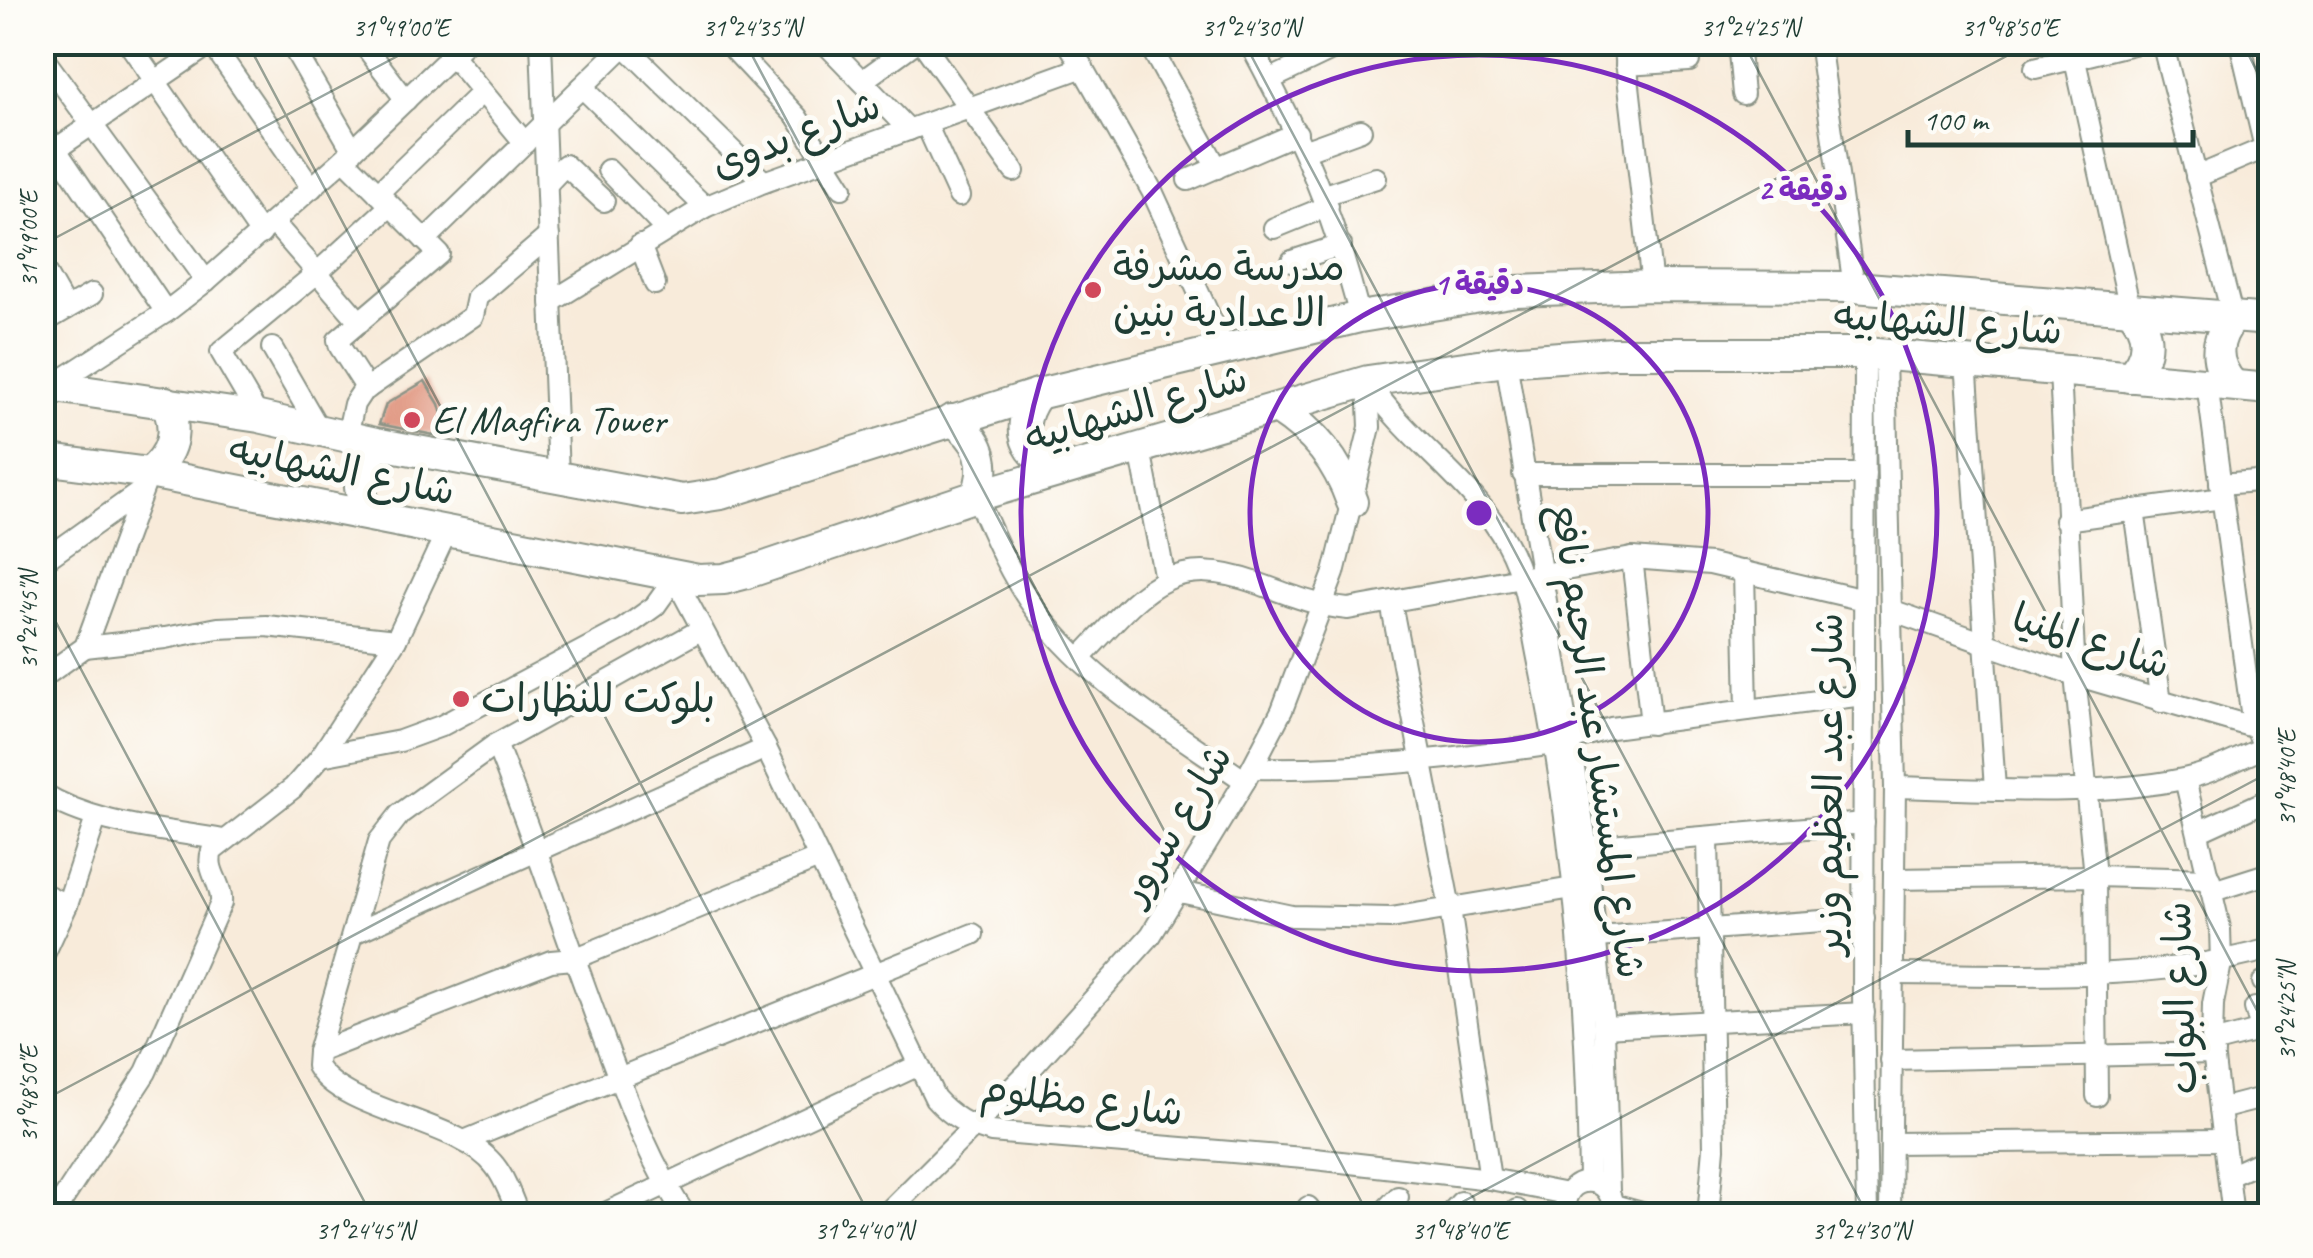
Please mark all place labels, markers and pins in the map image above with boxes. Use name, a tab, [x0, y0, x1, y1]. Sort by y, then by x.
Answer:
place label: مدرسة مشرفة الاعدادية بنين	[1113, 242, 1345, 338]
marker: مدرسة مشرفة الاعدادية بنين	[1082, 279, 1104, 301]
place label: El Magfira Tower	[432, 395, 668, 445]
marker: El Magfira Tower	[401, 409, 423, 431]
centre of rings	[1461, 495, 1497, 531]
place label: بلوكت للنظارات	[481, 674, 715, 725]
marker: بلوكت للنظارات	[450, 688, 472, 710]

